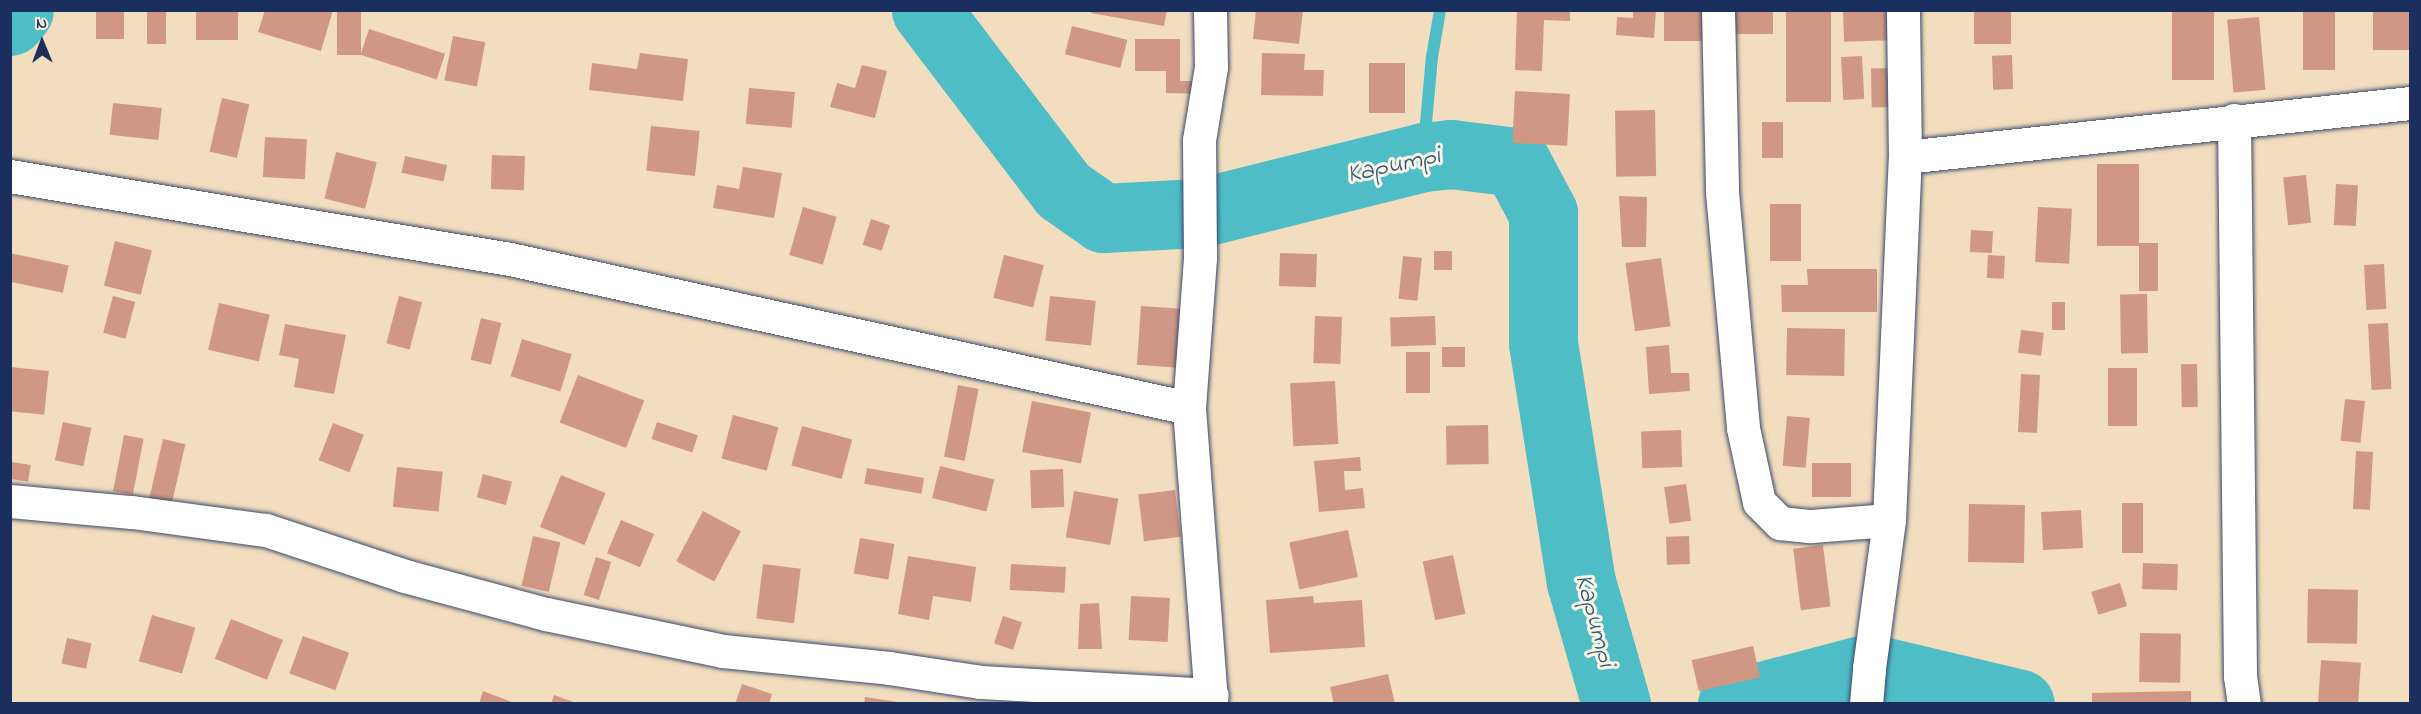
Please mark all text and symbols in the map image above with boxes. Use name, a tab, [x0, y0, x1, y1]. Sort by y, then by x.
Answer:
north arrow	[12, 12, 72, 72]
text: N	[36, 12, 47, 36]
water label: Kapumpi	[1344, 142, 1444, 192]
water label: Kapumpi	[1566, 571, 1620, 671]

